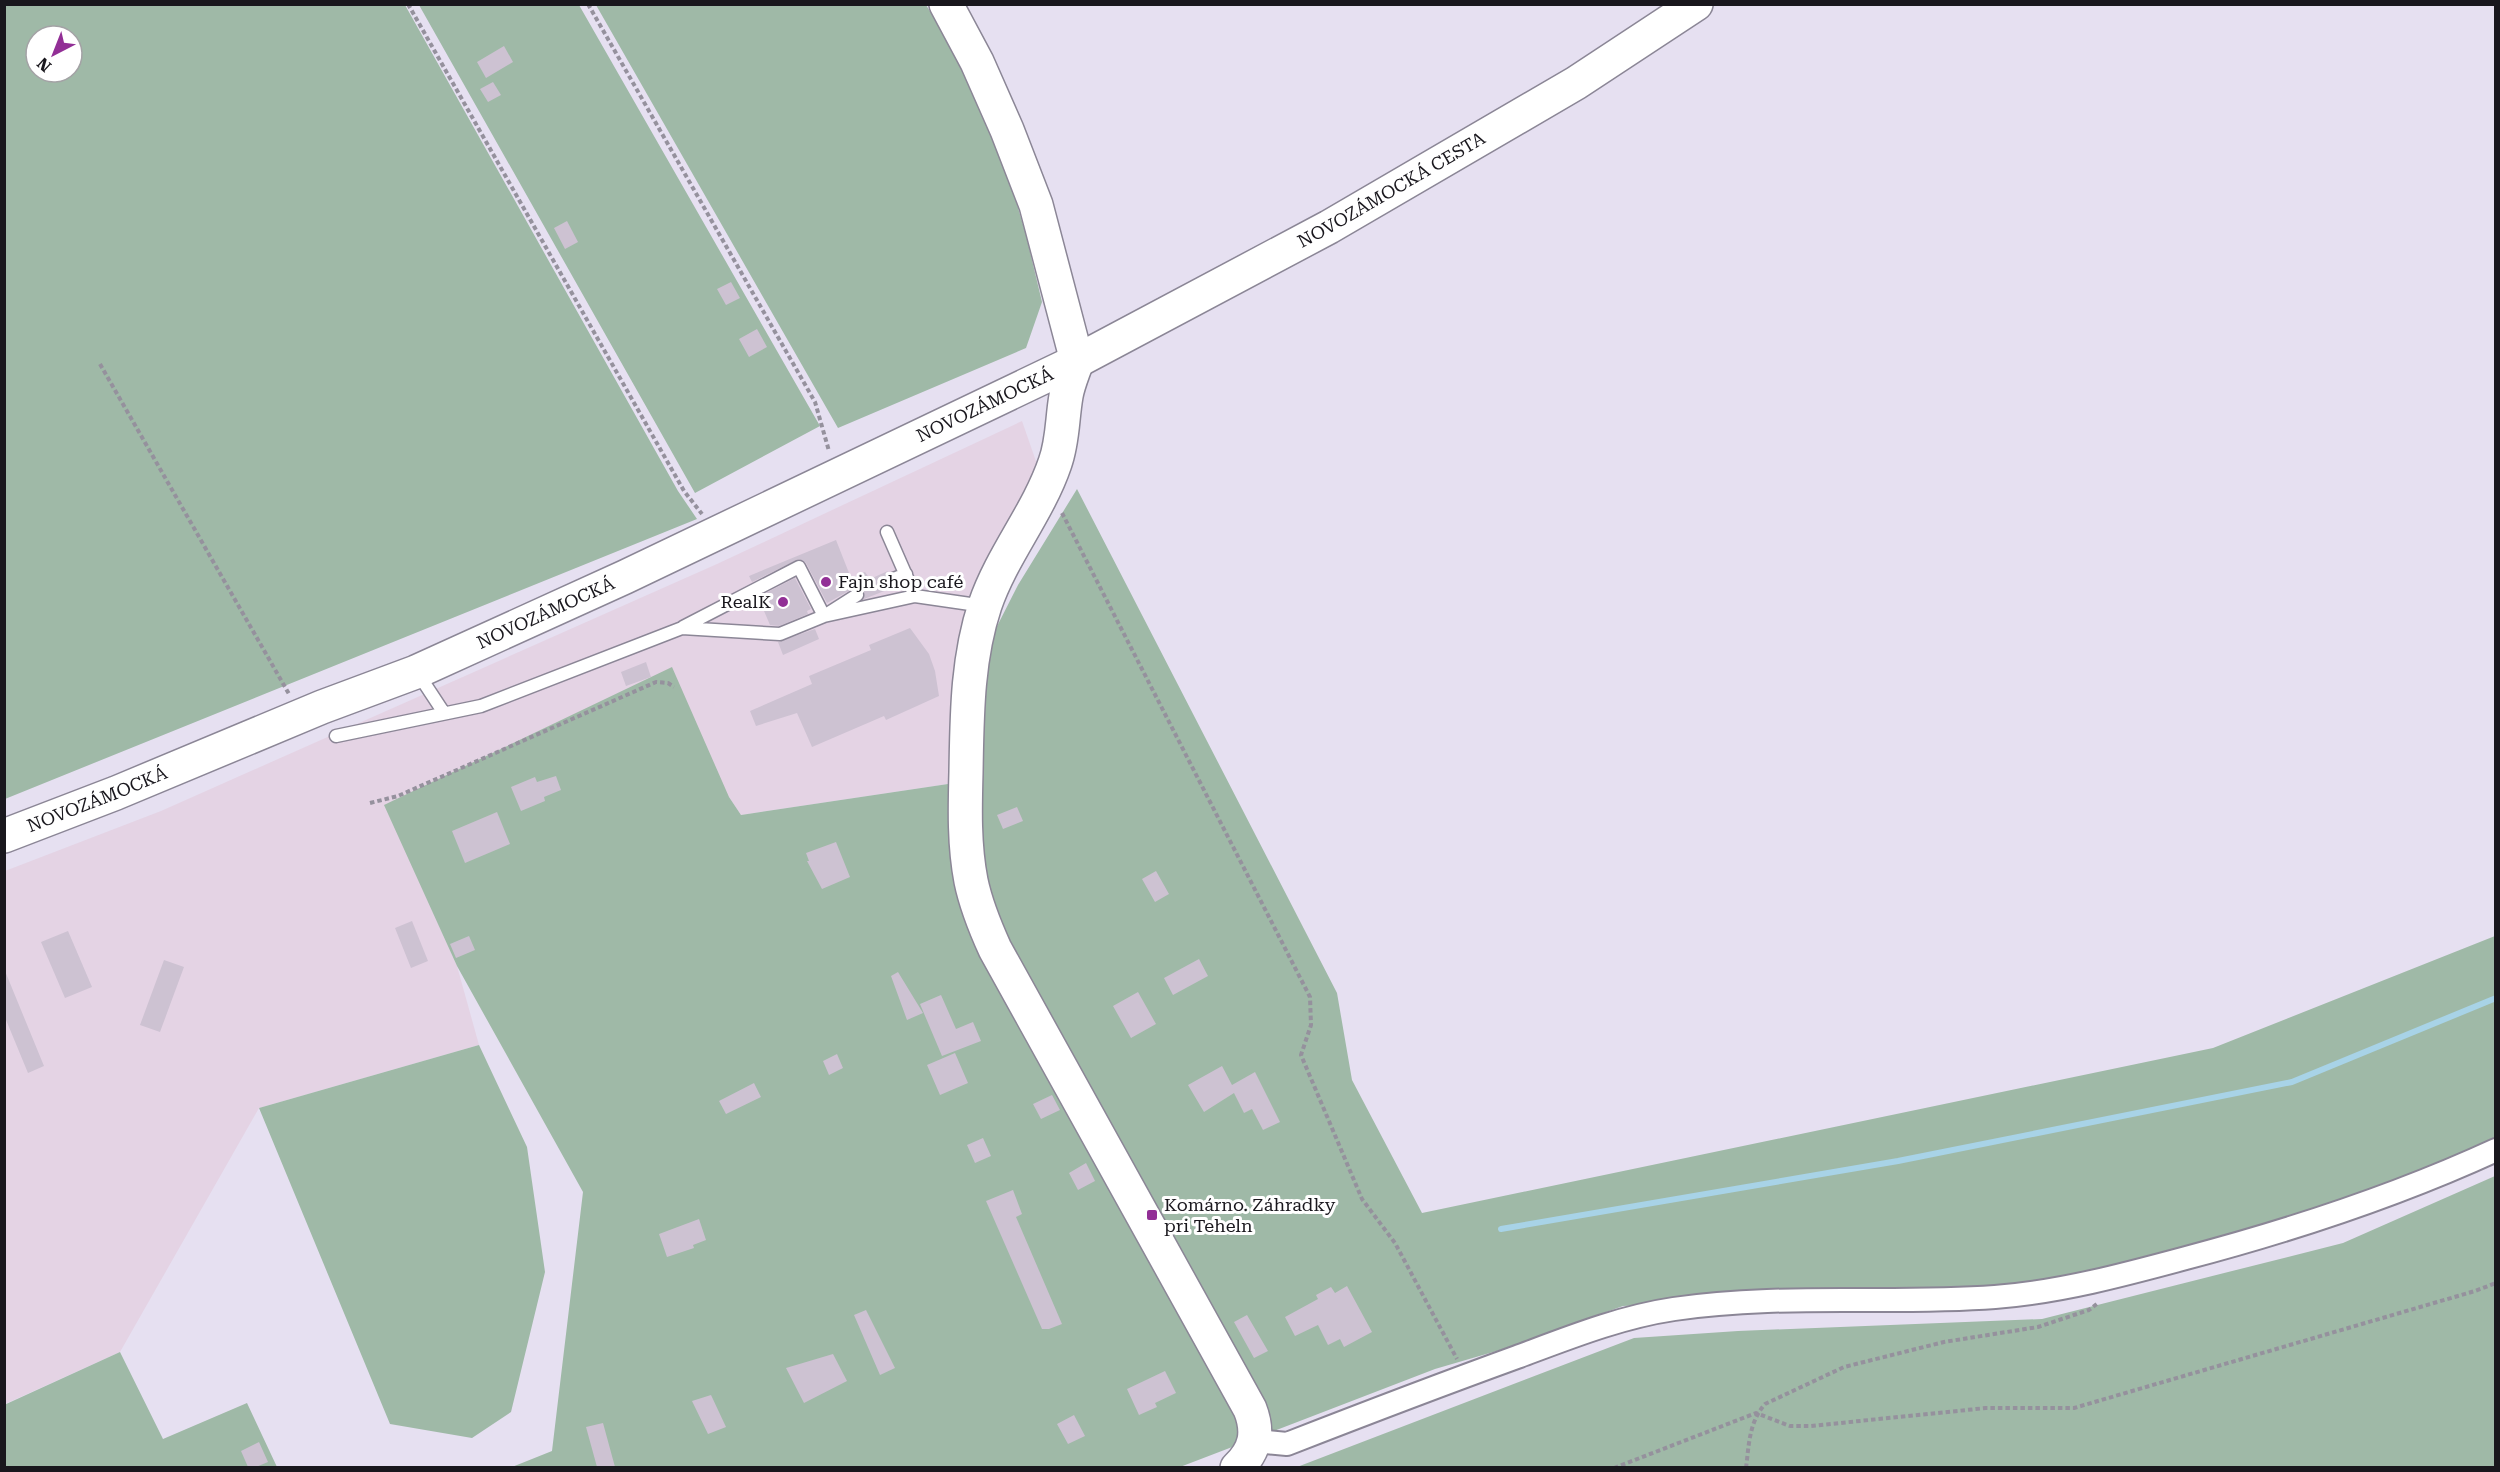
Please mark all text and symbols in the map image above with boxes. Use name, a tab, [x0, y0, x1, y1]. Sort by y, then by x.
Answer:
north arrow	[24, 24, 84, 84]
text: N	[33, 54, 55, 76]
street label: NOVOZÁMOCKÁ CESTA	[1294, 127, 1489, 252]
street label: NOVOZÁMOCKÁ	[913, 363, 1057, 446]
place label: Fajn shop café	[838, 571, 964, 592]
street label: NOVOZÁMOCKÁ	[473, 572, 618, 653]
marker: Fajn shop café	[819, 575, 833, 589]
place label: RealK	[721, 591, 771, 612]
marker: RealK	[776, 595, 790, 609]
street label: NOVOZÁMOCKÁ	[24, 762, 171, 836]
place label: Komárno. Záhradky pri Teheln	[1164, 1194, 1336, 1236]
marker: Komárno. Záhradky pri Teheln	[1145, 1208, 1159, 1222]

